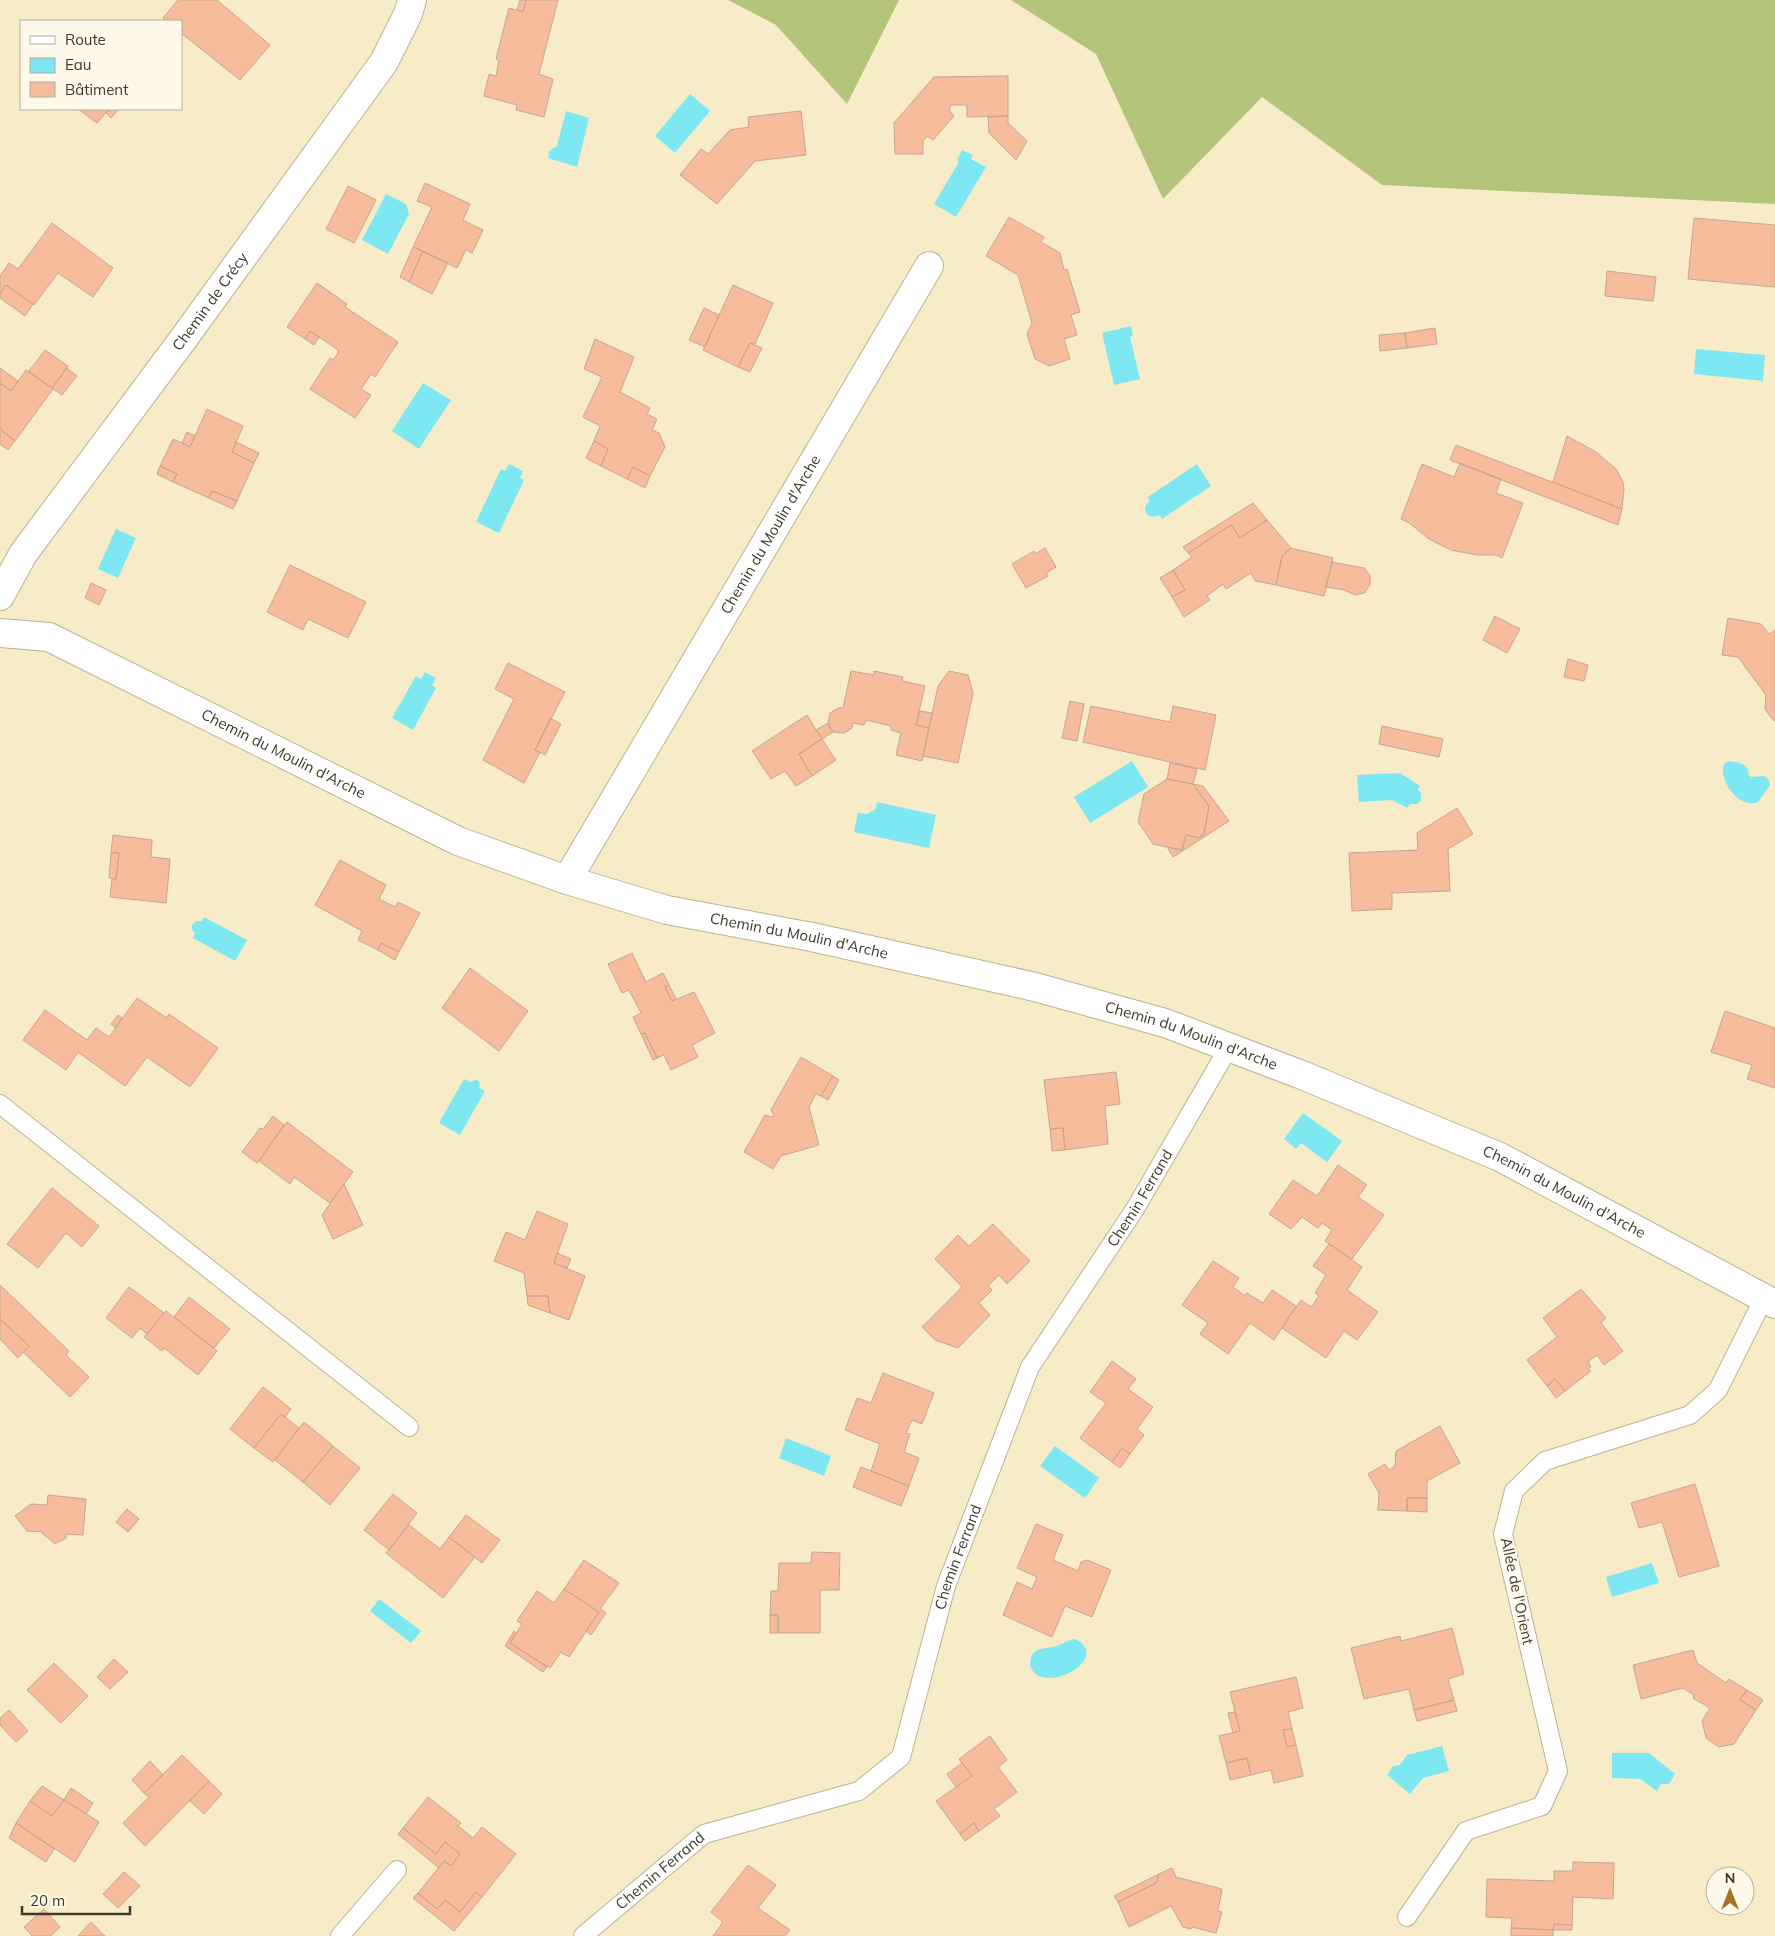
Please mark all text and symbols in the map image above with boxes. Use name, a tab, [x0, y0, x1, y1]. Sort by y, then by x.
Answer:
legend	[20, 20, 182, 110]
text: Route	[65, 30, 106, 49]
text: Eau	[65, 55, 91, 74]
text: Bâtiment	[65, 80, 128, 99]
street label: Chemin de Crécy	[168, 249, 252, 354]
street label: Chemin du Moulin d'Arche	[716, 451, 824, 617]
street label: Chemin du Moulin d'Arche	[198, 704, 369, 802]
street label: Chemin du Moulin d'Arche	[709, 908, 890, 963]
street label: Chemin du Moulin d'Arche	[1103, 997, 1280, 1074]
street label: Chemin du Moulin d'Arche	[1480, 1141, 1649, 1242]
street label: Chemin Ferrand	[1103, 1146, 1176, 1250]
street label: Chemin Ferrand	[930, 1502, 985, 1612]
street label: Allée de l'Orient	[1497, 1536, 1538, 1646]
street label: Chemin Ferrand	[611, 1828, 708, 1913]
north arrow	[1705, 1866, 1755, 1916]
text: N	[1725, 1869, 1735, 1887]
scale bar	[22, 1884, 130, 1916]
text: 20 m	[30, 1891, 65, 1910]

